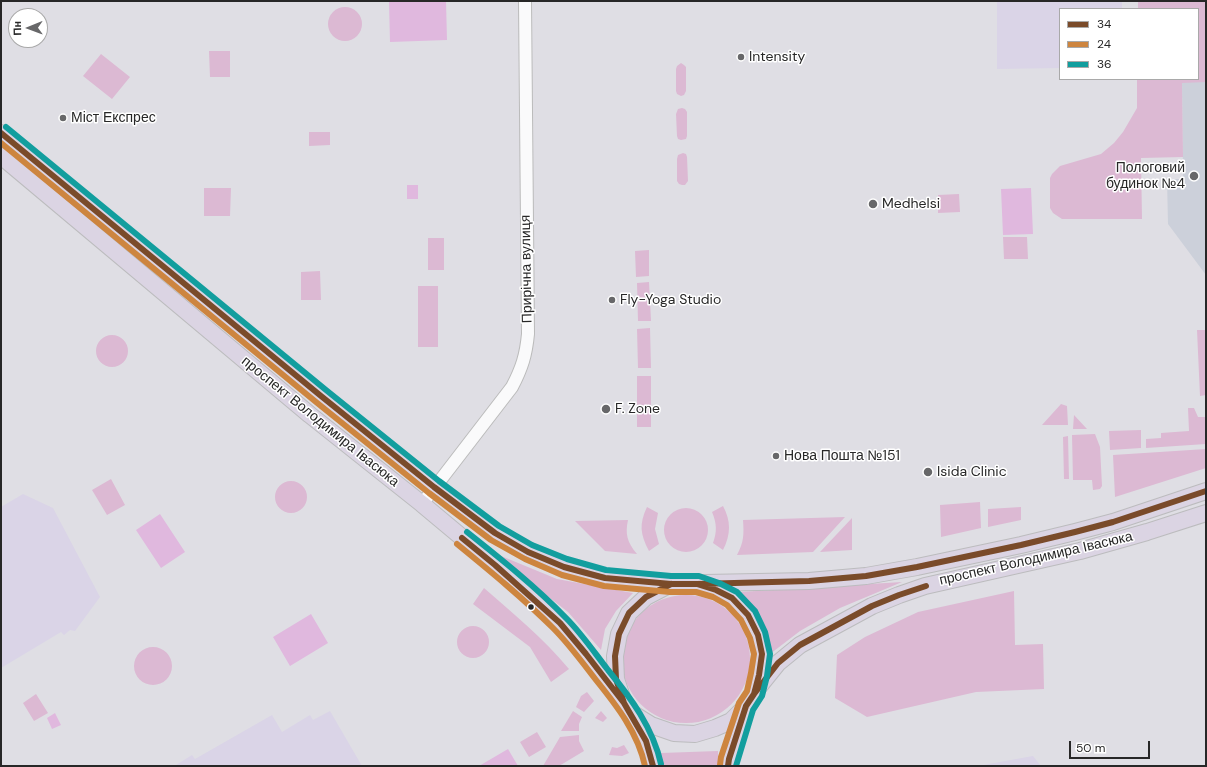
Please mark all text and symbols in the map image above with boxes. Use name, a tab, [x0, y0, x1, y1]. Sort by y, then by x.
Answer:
north arrow	[8, 8, 48, 48]
legend	[1059, 8, 1199, 80]
text: 34	[1097, 16, 1111, 32]
text: Пн	[10, 21, 24, 36]
text: 24	[1097, 36, 1111, 52]
place label: Intensity	[749, 49, 805, 65]
marker: Intensity	[736, 52, 746, 62]
text: 36	[1097, 56, 1112, 72]
place label: Міст Експрес	[71, 110, 156, 126]
marker: Міст Експрес	[58, 113, 68, 123]
place label: Пологовий будинок №4	[1106, 160, 1185, 192]
marker: Пологовий будинок №4	[1188, 170, 1200, 182]
place label: Medhelsi	[882, 196, 940, 212]
marker: Medhelsi	[867, 198, 879, 210]
street label: Прирічна вулиця	[518, 215, 536, 323]
place label: Fly-Yoga Studio	[620, 292, 721, 308]
marker: Fly-Yoga Studio	[607, 295, 617, 305]
street label: проспект Володимира Івасюка	[238, 353, 402, 491]
place label: F. Zone	[615, 401, 660, 417]
marker: F. Zone	[600, 403, 612, 415]
place label: Нова Пошта №151	[784, 448, 900, 464]
marker: Нова Пошта №151	[771, 451, 781, 461]
place label: Isida Clinic	[937, 464, 1007, 480]
marker: Isida Clinic	[922, 466, 934, 478]
street label: проспект Володимира Івасюка	[938, 529, 1134, 589]
unlabelled marker	[526, 602, 536, 612]
scale bar	[1071, 733, 1152, 759]
text: 50 m	[1076, 740, 1105, 756]

